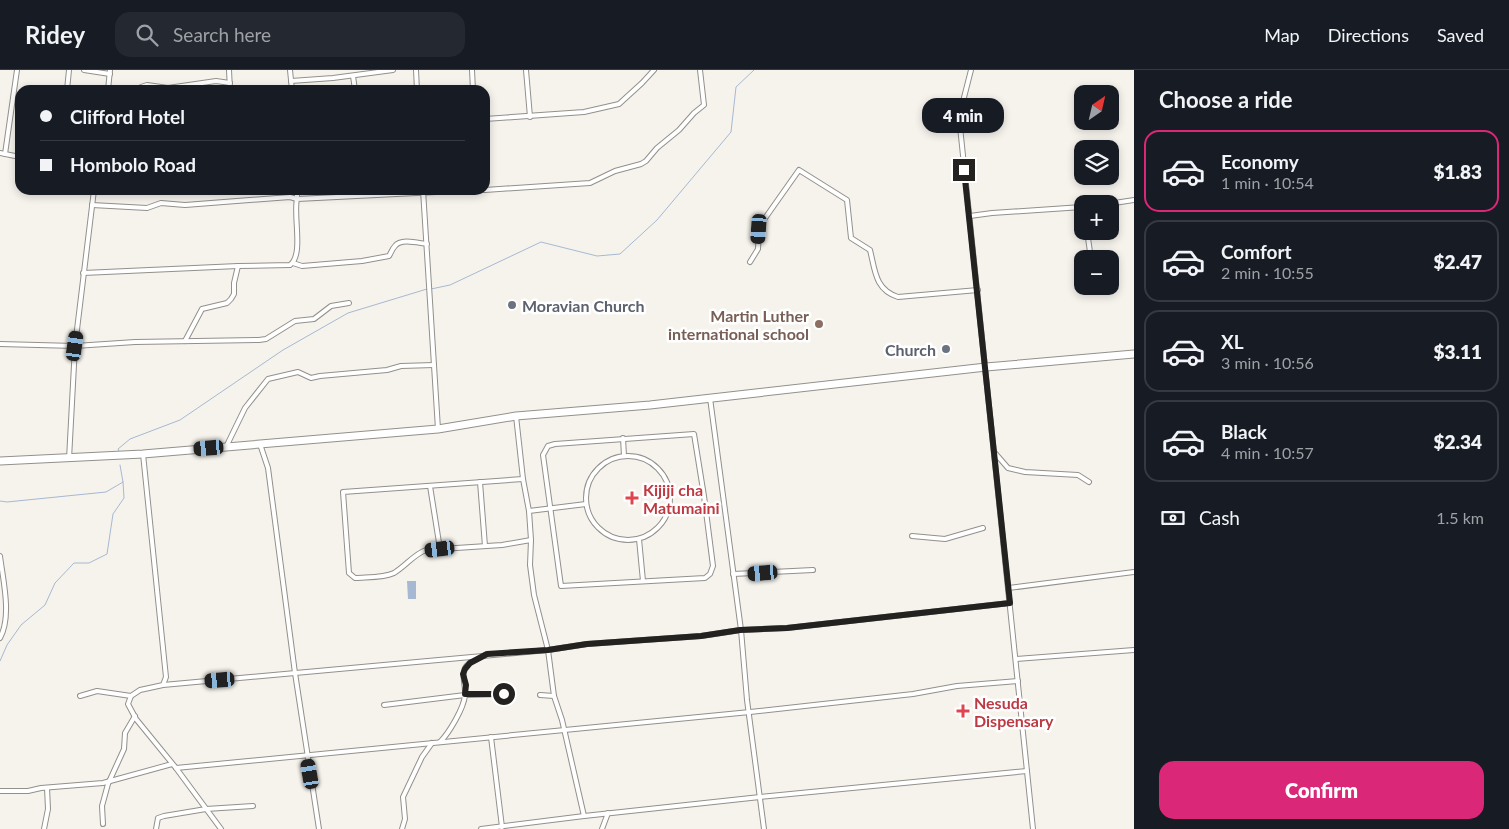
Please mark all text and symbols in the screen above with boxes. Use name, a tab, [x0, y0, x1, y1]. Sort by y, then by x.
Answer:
search box	[115, 12, 465, 57]
text: Ridey	[25, 20, 85, 49]
icon: search	[133, 21, 161, 49]
text: Search here	[173, 23, 271, 46]
text: Map	[1264, 24, 1300, 46]
text: Directions	[1328, 24, 1409, 46]
text: Saved	[1437, 24, 1484, 46]
north arrow	[1074, 85, 1119, 130]
map controls	[1074, 85, 1119, 295]
text: Choose a ride	[1159, 86, 1293, 113]
callout: 4 min	[923, 98, 1005, 132]
text: Clifford Hotel	[70, 105, 185, 128]
text: 4 min	[943, 106, 983, 125]
button: layers	[1074, 140, 1119, 185]
icon: car	[1161, 149, 1206, 194]
text: Economy	[1221, 150, 1299, 173]
text: Hombolo Road	[70, 153, 196, 176]
route end	[953, 159, 975, 181]
text: $1.83	[1433, 160, 1482, 183]
text: 1 min · 10:54	[1221, 173, 1314, 192]
button: +	[1074, 195, 1119, 240]
car	[750, 214, 767, 244]
icon: car	[1161, 239, 1206, 284]
text: Comfort	[1221, 240, 1292, 263]
button: −	[1074, 250, 1119, 295]
text: $2.47	[1433, 250, 1482, 273]
text: 2 min · 10:55	[1221, 263, 1314, 282]
place label: Moravian Church	[522, 296, 645, 315]
marker: Moravian Church	[506, 299, 518, 311]
place label: Martin Luther international school	[668, 306, 809, 343]
marker: Martin Luther international school	[813, 318, 825, 330]
icon: car	[1161, 329, 1206, 374]
car	[65, 330, 84, 362]
text: XL	[1221, 330, 1244, 353]
place label: Church	[885, 340, 936, 359]
text: $3.11	[1433, 340, 1482, 363]
marker: Church	[940, 343, 952, 355]
text: 3 min · 10:56	[1221, 353, 1314, 372]
icon: car	[1161, 419, 1206, 464]
text: Black	[1221, 420, 1267, 443]
text: $2.34	[1433, 430, 1482, 453]
car	[193, 439, 224, 457]
text: 4 min · 10:57	[1221, 443, 1314, 462]
place label: Kijiji cha Matumaini	[643, 480, 720, 517]
marker: Kijiji cha Matumaini	[625, 491, 639, 505]
icon: cash	[1159, 504, 1187, 532]
text: Cash	[1199, 506, 1240, 529]
text: 1.5 km	[1436, 508, 1484, 527]
car	[424, 540, 455, 558]
car	[747, 564, 778, 582]
car	[204, 671, 235, 689]
route start	[493, 683, 515, 705]
place label: Nesuda Dispensary	[974, 693, 1054, 730]
marker: Nesuda Dispensary	[956, 704, 970, 718]
car	[300, 758, 319, 790]
button: Confirm	[1159, 761, 1484, 819]

